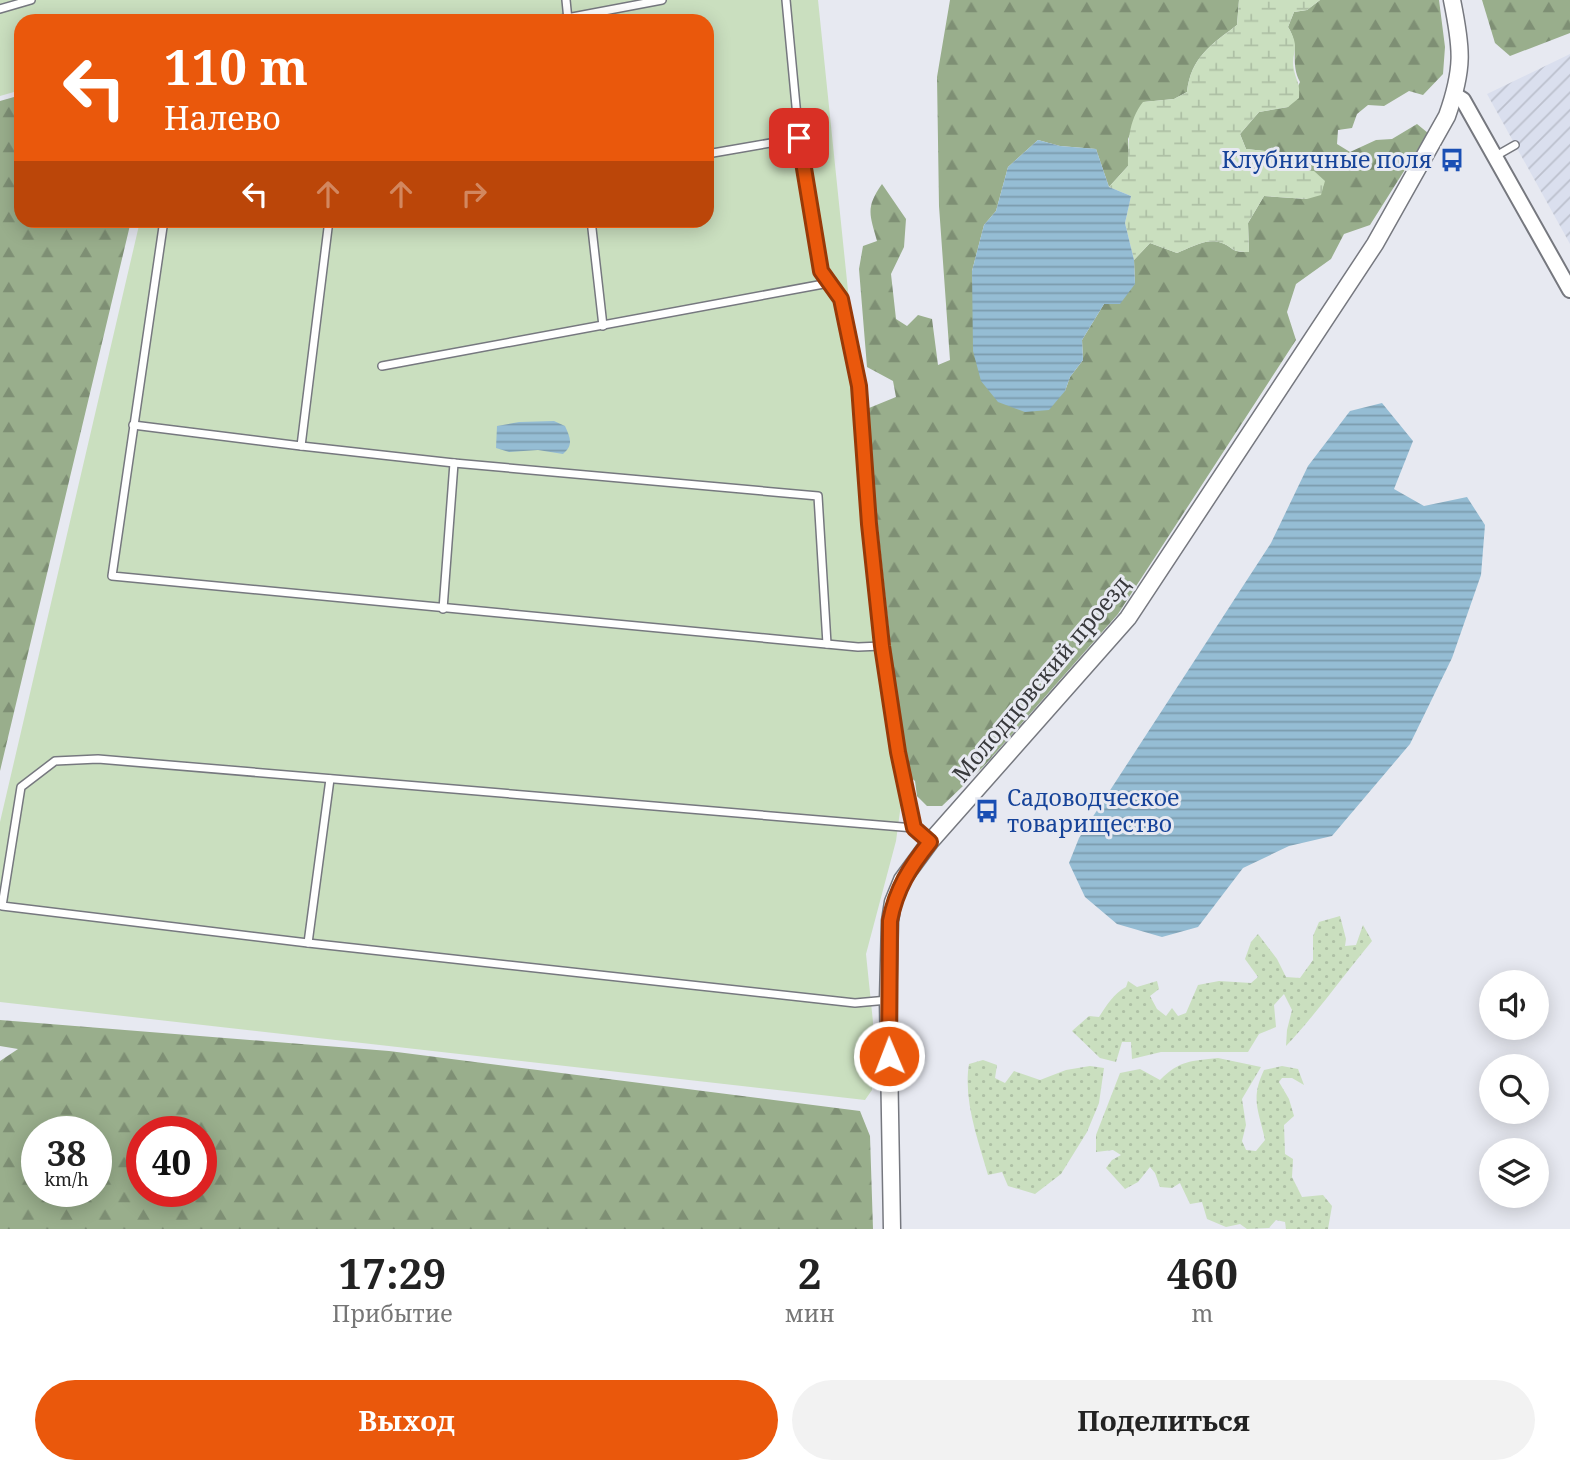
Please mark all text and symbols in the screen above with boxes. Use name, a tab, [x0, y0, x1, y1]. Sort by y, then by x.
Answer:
text: 110 m	[164, 33, 308, 99]
icon: left	[49, 42, 140, 133]
text: Налево	[164, 96, 281, 139]
pin	[769, 108, 829, 168]
icon: arrive	[780, 119, 818, 157]
place label: Клубничные поля	[1221, 143, 1432, 175]
bus stop icon: Клубничные поля	[1438, 146, 1466, 174]
icon: left	[236, 175, 274, 213]
icon: ahead	[309, 175, 347, 213]
icon: ahead	[382, 175, 420, 213]
icon: right	[455, 175, 493, 213]
street label: Молодцовский проезд	[944, 568, 1136, 788]
place label: Садоводческое товарищество	[1007, 781, 1179, 839]
bus stop icon: Садоводческое товарищество	[973, 797, 1001, 825]
map controls	[1479, 970, 1549, 1208]
button: sound	[1479, 970, 1549, 1040]
position arrow	[852, 1019, 926, 1093]
button: search	[1479, 1054, 1549, 1124]
speed limit sign: 40	[126, 1116, 217, 1207]
text: 38	[47, 1129, 86, 1176]
button: layers	[1479, 1138, 1549, 1208]
text: km/h	[44, 1167, 89, 1191]
text: 17:29	[339, 1244, 446, 1301]
text: 2	[798, 1244, 822, 1301]
text: 460	[1167, 1244, 1238, 1301]
text: Прибытие	[332, 1297, 453, 1329]
text: мин	[785, 1297, 835, 1329]
text: m	[1191, 1297, 1213, 1329]
button: Выход	[35, 1380, 778, 1460]
button: Поделиться	[792, 1380, 1535, 1460]

